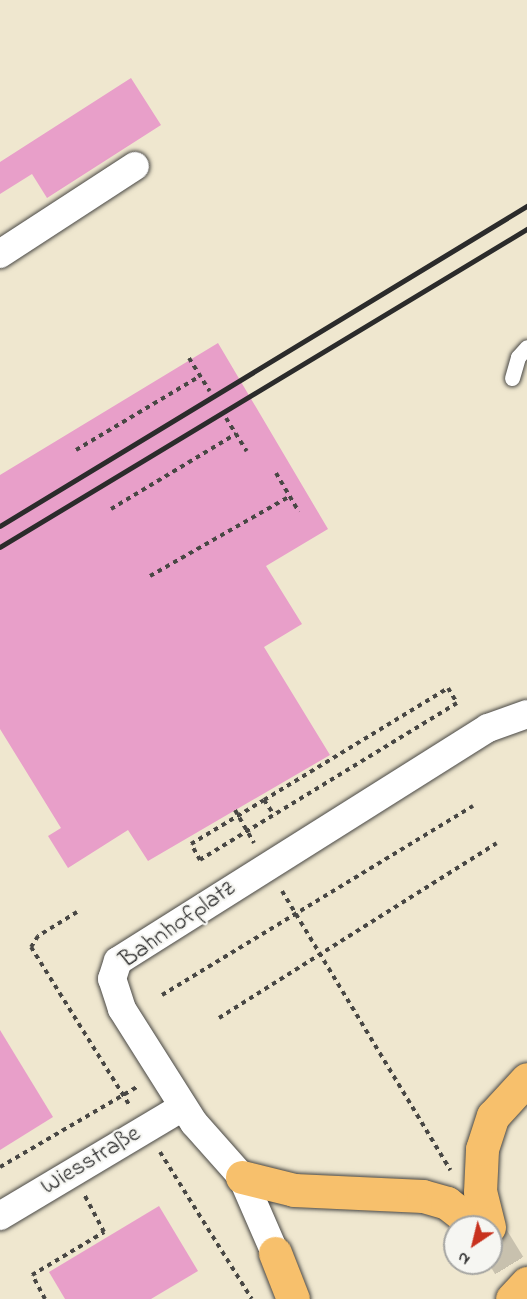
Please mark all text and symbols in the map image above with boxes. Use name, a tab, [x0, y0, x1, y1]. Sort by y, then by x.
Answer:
street label: Bahnhofplatz	[115, 875, 241, 975]
street label: Wiesstraße	[36, 1120, 146, 1202]
north arrow	[443, 1215, 503, 1275]
text: N	[453, 1245, 475, 1271]

